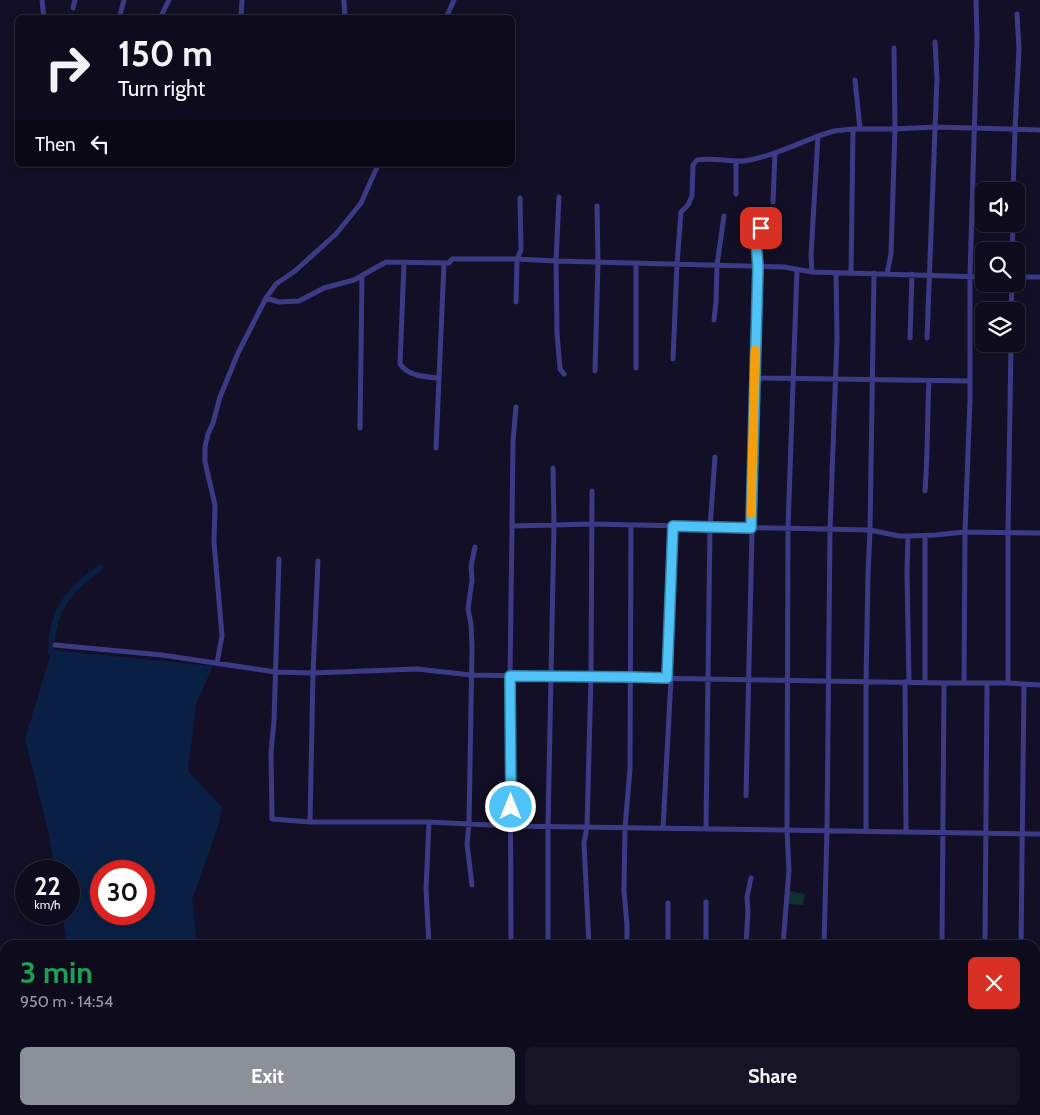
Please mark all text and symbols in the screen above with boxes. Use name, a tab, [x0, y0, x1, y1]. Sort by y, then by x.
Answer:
text: 150 m	[118, 32, 213, 75]
icon: right	[35, 35, 100, 100]
text: Turn right	[118, 75, 205, 102]
icon: left	[86, 130, 114, 158]
text: Then	[35, 133, 76, 156]
map controls	[975, 182, 1025, 352]
button: sound	[975, 182, 1025, 232]
pin	[740, 207, 782, 249]
icon: arrive	[747, 214, 775, 242]
button: search	[975, 242, 1025, 292]
button: layers	[975, 302, 1025, 352]
position arrow	[484, 780, 536, 832]
speed limit sign: 30	[90, 860, 155, 925]
text: 22	[34, 871, 61, 901]
text: km/h	[34, 897, 61, 912]
text: 3 min	[20, 954, 93, 991]
button: close	[968, 957, 1020, 1009]
text: 950 m · 14:54	[20, 992, 113, 1011]
button: Exit	[20, 1047, 515, 1105]
button: Share	[525, 1047, 1020, 1105]

